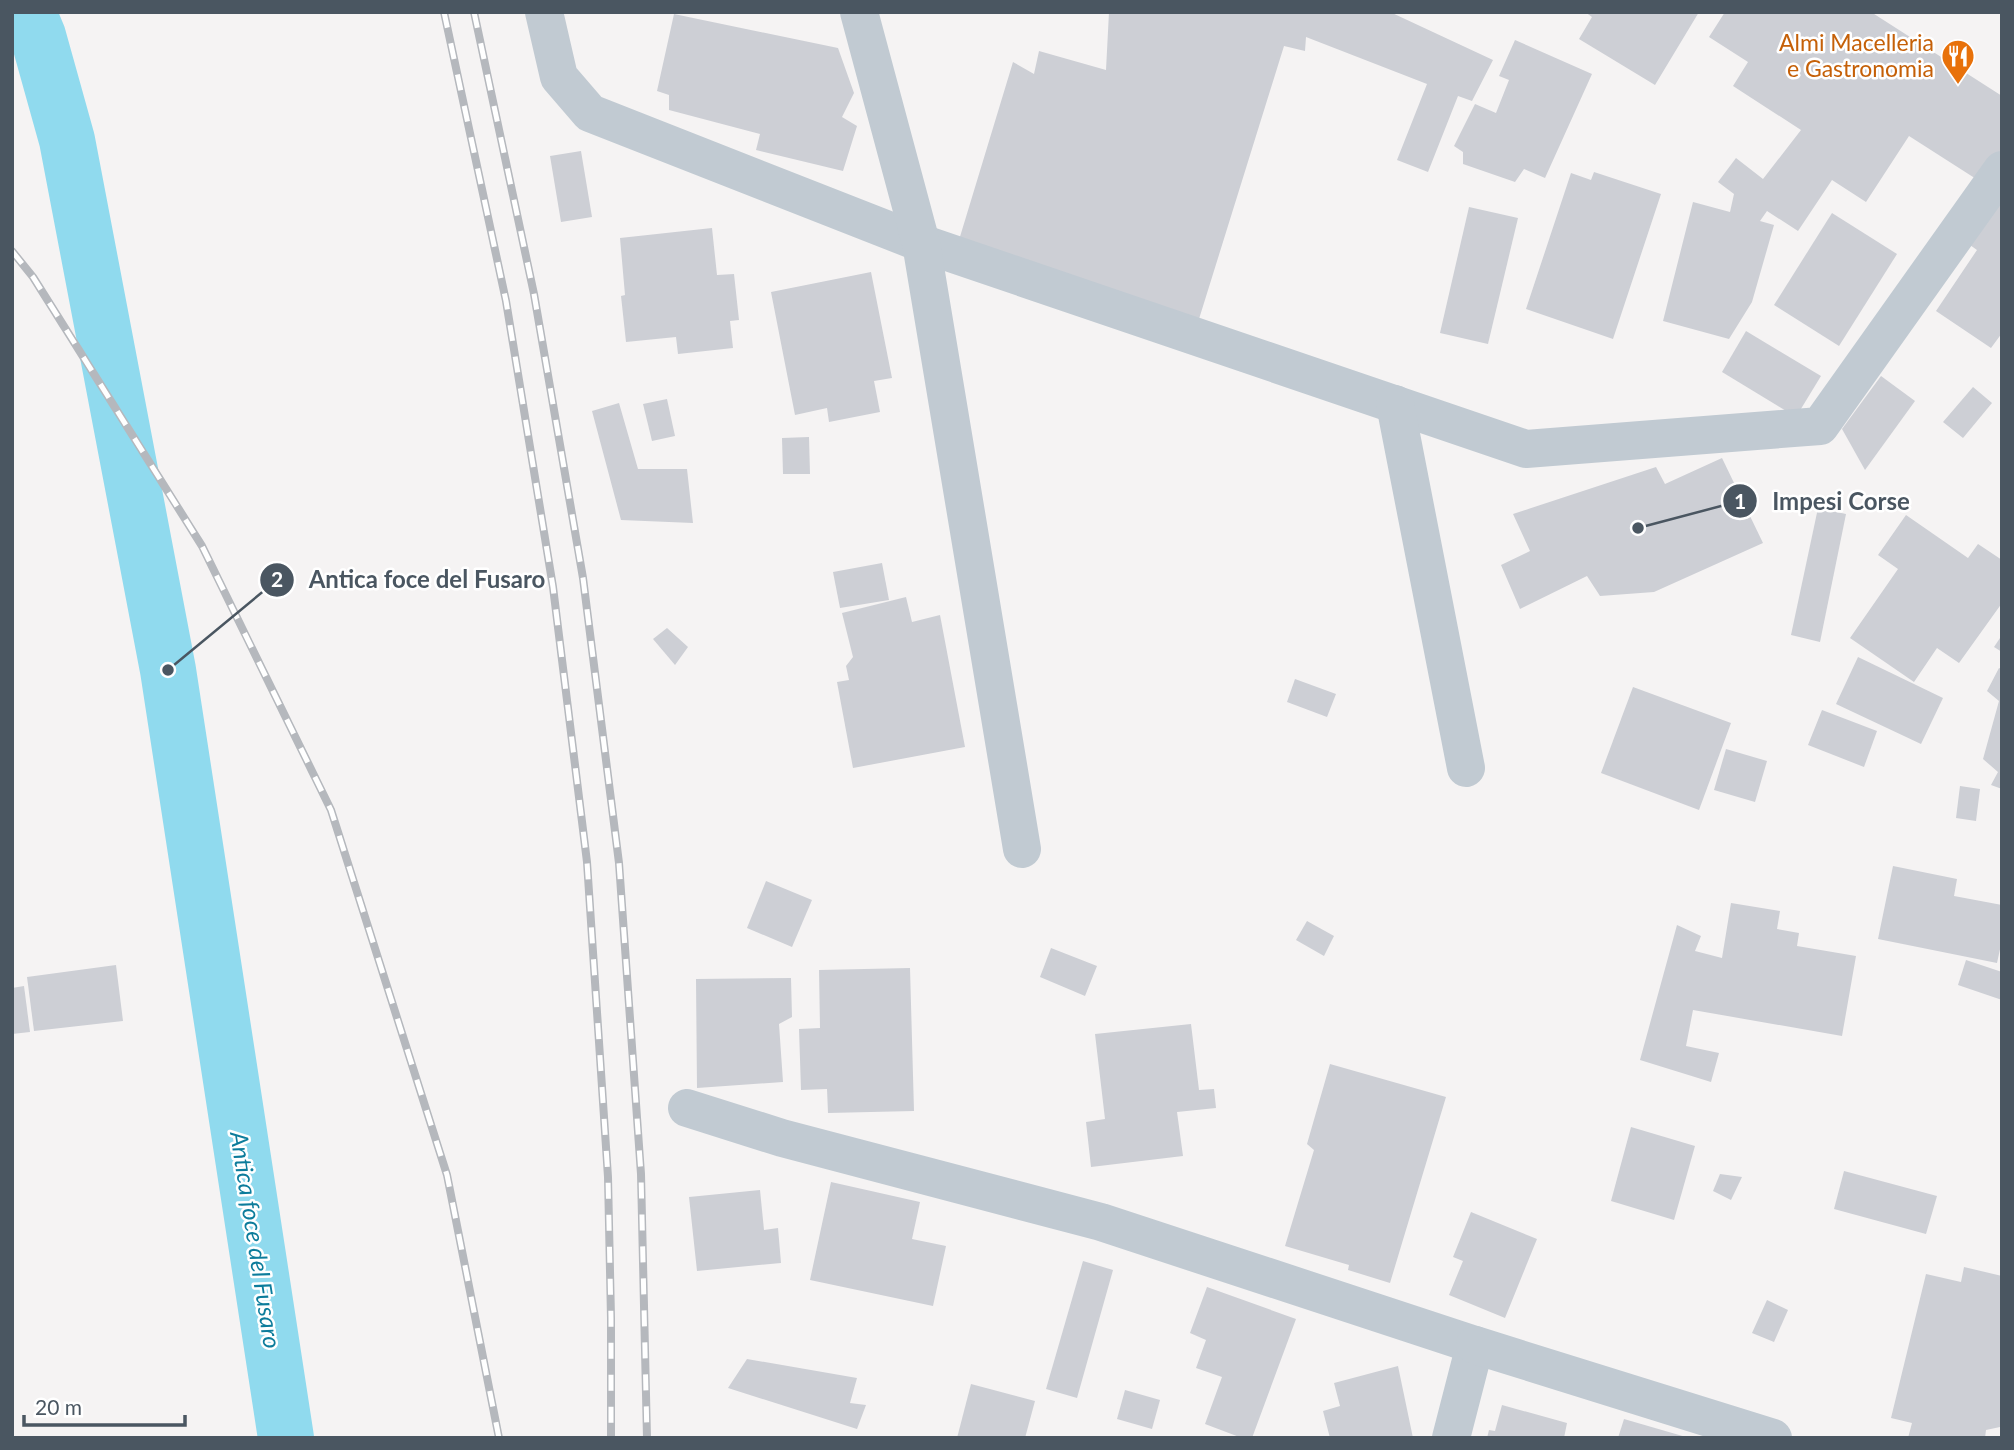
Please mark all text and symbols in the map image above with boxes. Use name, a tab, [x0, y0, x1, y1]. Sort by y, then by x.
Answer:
place label: Almi Macelleria e Gastronomia	[1779, 28, 1934, 82]
restaurant icon: Almi Macelleria e Gastronomia	[1939, 37, 1977, 86]
callout: Impesi Corse	[1723, 479, 1924, 524]
text: Impesi Corse	[1772, 486, 1910, 515]
text: 1	[1734, 488, 1746, 513]
callout: Antica foce del Fusaro	[260, 557, 559, 602]
text: Antica foce del Fusaro	[308, 564, 545, 593]
text: 2	[271, 566, 283, 591]
water label: Antica foce del Fusaro	[225, 1128, 288, 1350]
scale bar	[24, 1384, 186, 1428]
text: 20 m	[35, 1394, 82, 1419]

